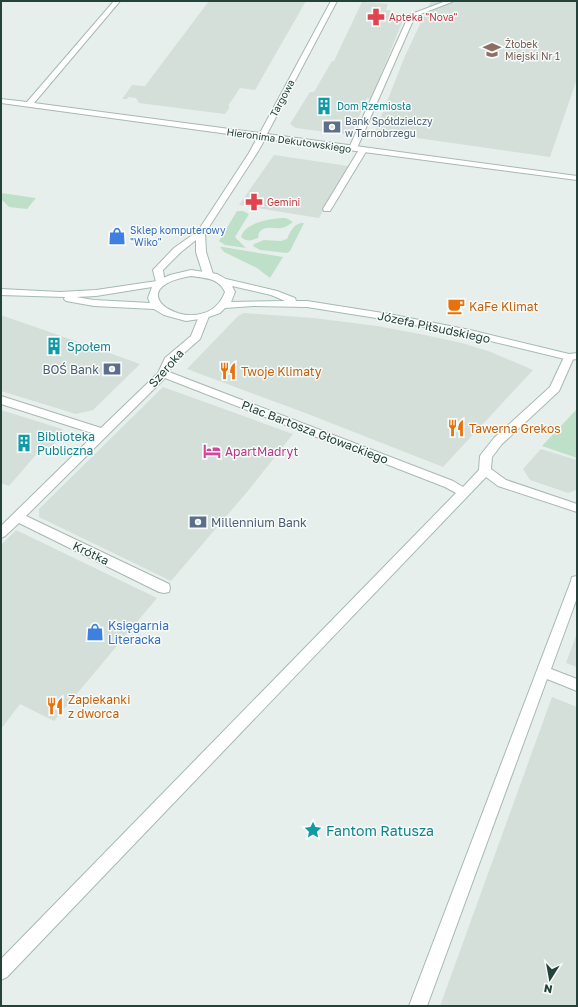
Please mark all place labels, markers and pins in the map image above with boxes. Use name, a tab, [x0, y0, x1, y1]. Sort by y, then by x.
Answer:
pharmacy icon: Apteka "Nova"	[366, 7, 386, 27]
place label: Apteka "Nova"	[389, 11, 457, 23]
place label: Żłobek Miejski Nr 1	[505, 37, 560, 62]
school or university icon: Żłobek Miejski Nr 1	[482, 40, 502, 60]
building icon: Dom Rzemiosła	[314, 96, 334, 116]
place label: Dom Rzemiosła	[337, 100, 411, 112]
place label: Bank Spółdzielczy w Tarnobrzegu	[345, 115, 433, 139]
bank icon: Bank Spółdzielczy w Tarnobrzegu	[322, 117, 342, 137]
pharmacy icon: Gemini	[244, 192, 264, 212]
place label: Gemini	[267, 196, 300, 208]
place label: Sklep komputerowy "Wiko"	[130, 224, 226, 248]
shop icon: Sklep komputerowy "Wiko"	[107, 226, 127, 246]
cafe icon: KaFe Klimat	[446, 296, 466, 316]
place label: KaFe Klimat	[469, 299, 538, 314]
building icon: Społem	[44, 336, 64, 356]
place label: Społem	[67, 339, 111, 354]
bank icon: BOŚ Bank	[102, 359, 122, 379]
restaurant icon: Twoje Klimaty	[218, 361, 238, 381]
place label: BOŚ Bank	[42, 362, 99, 377]
place label: Twoje Klimaty	[241, 364, 322, 379]
restaurant icon: Tawerna Grekos	[446, 418, 466, 438]
place label: Tawerna Grekos	[469, 421, 561, 436]
place label: Biblioteka Publiczna	[37, 429, 95, 458]
building icon: Biblioteka Publiczna	[14, 433, 34, 453]
hotel icon: ApartMadryt	[202, 441, 222, 461]
place label: ApartMadryt	[225, 444, 299, 459]
bank icon: Millennium Bank	[188, 512, 208, 532]
place label: Millennium Bank	[211, 515, 307, 530]
place label: Księgarnia Literacka	[108, 618, 169, 647]
shop icon: Księgarnia Literacka	[85, 622, 105, 642]
place label: Zapiekanki z dworca	[68, 692, 130, 721]
restaurant icon: Zapiekanki z dworca	[45, 696, 65, 716]
place icon: Fantom Ratusza	[303, 820, 323, 840]
place label: Fantom Ratusza	[326, 822, 434, 839]

